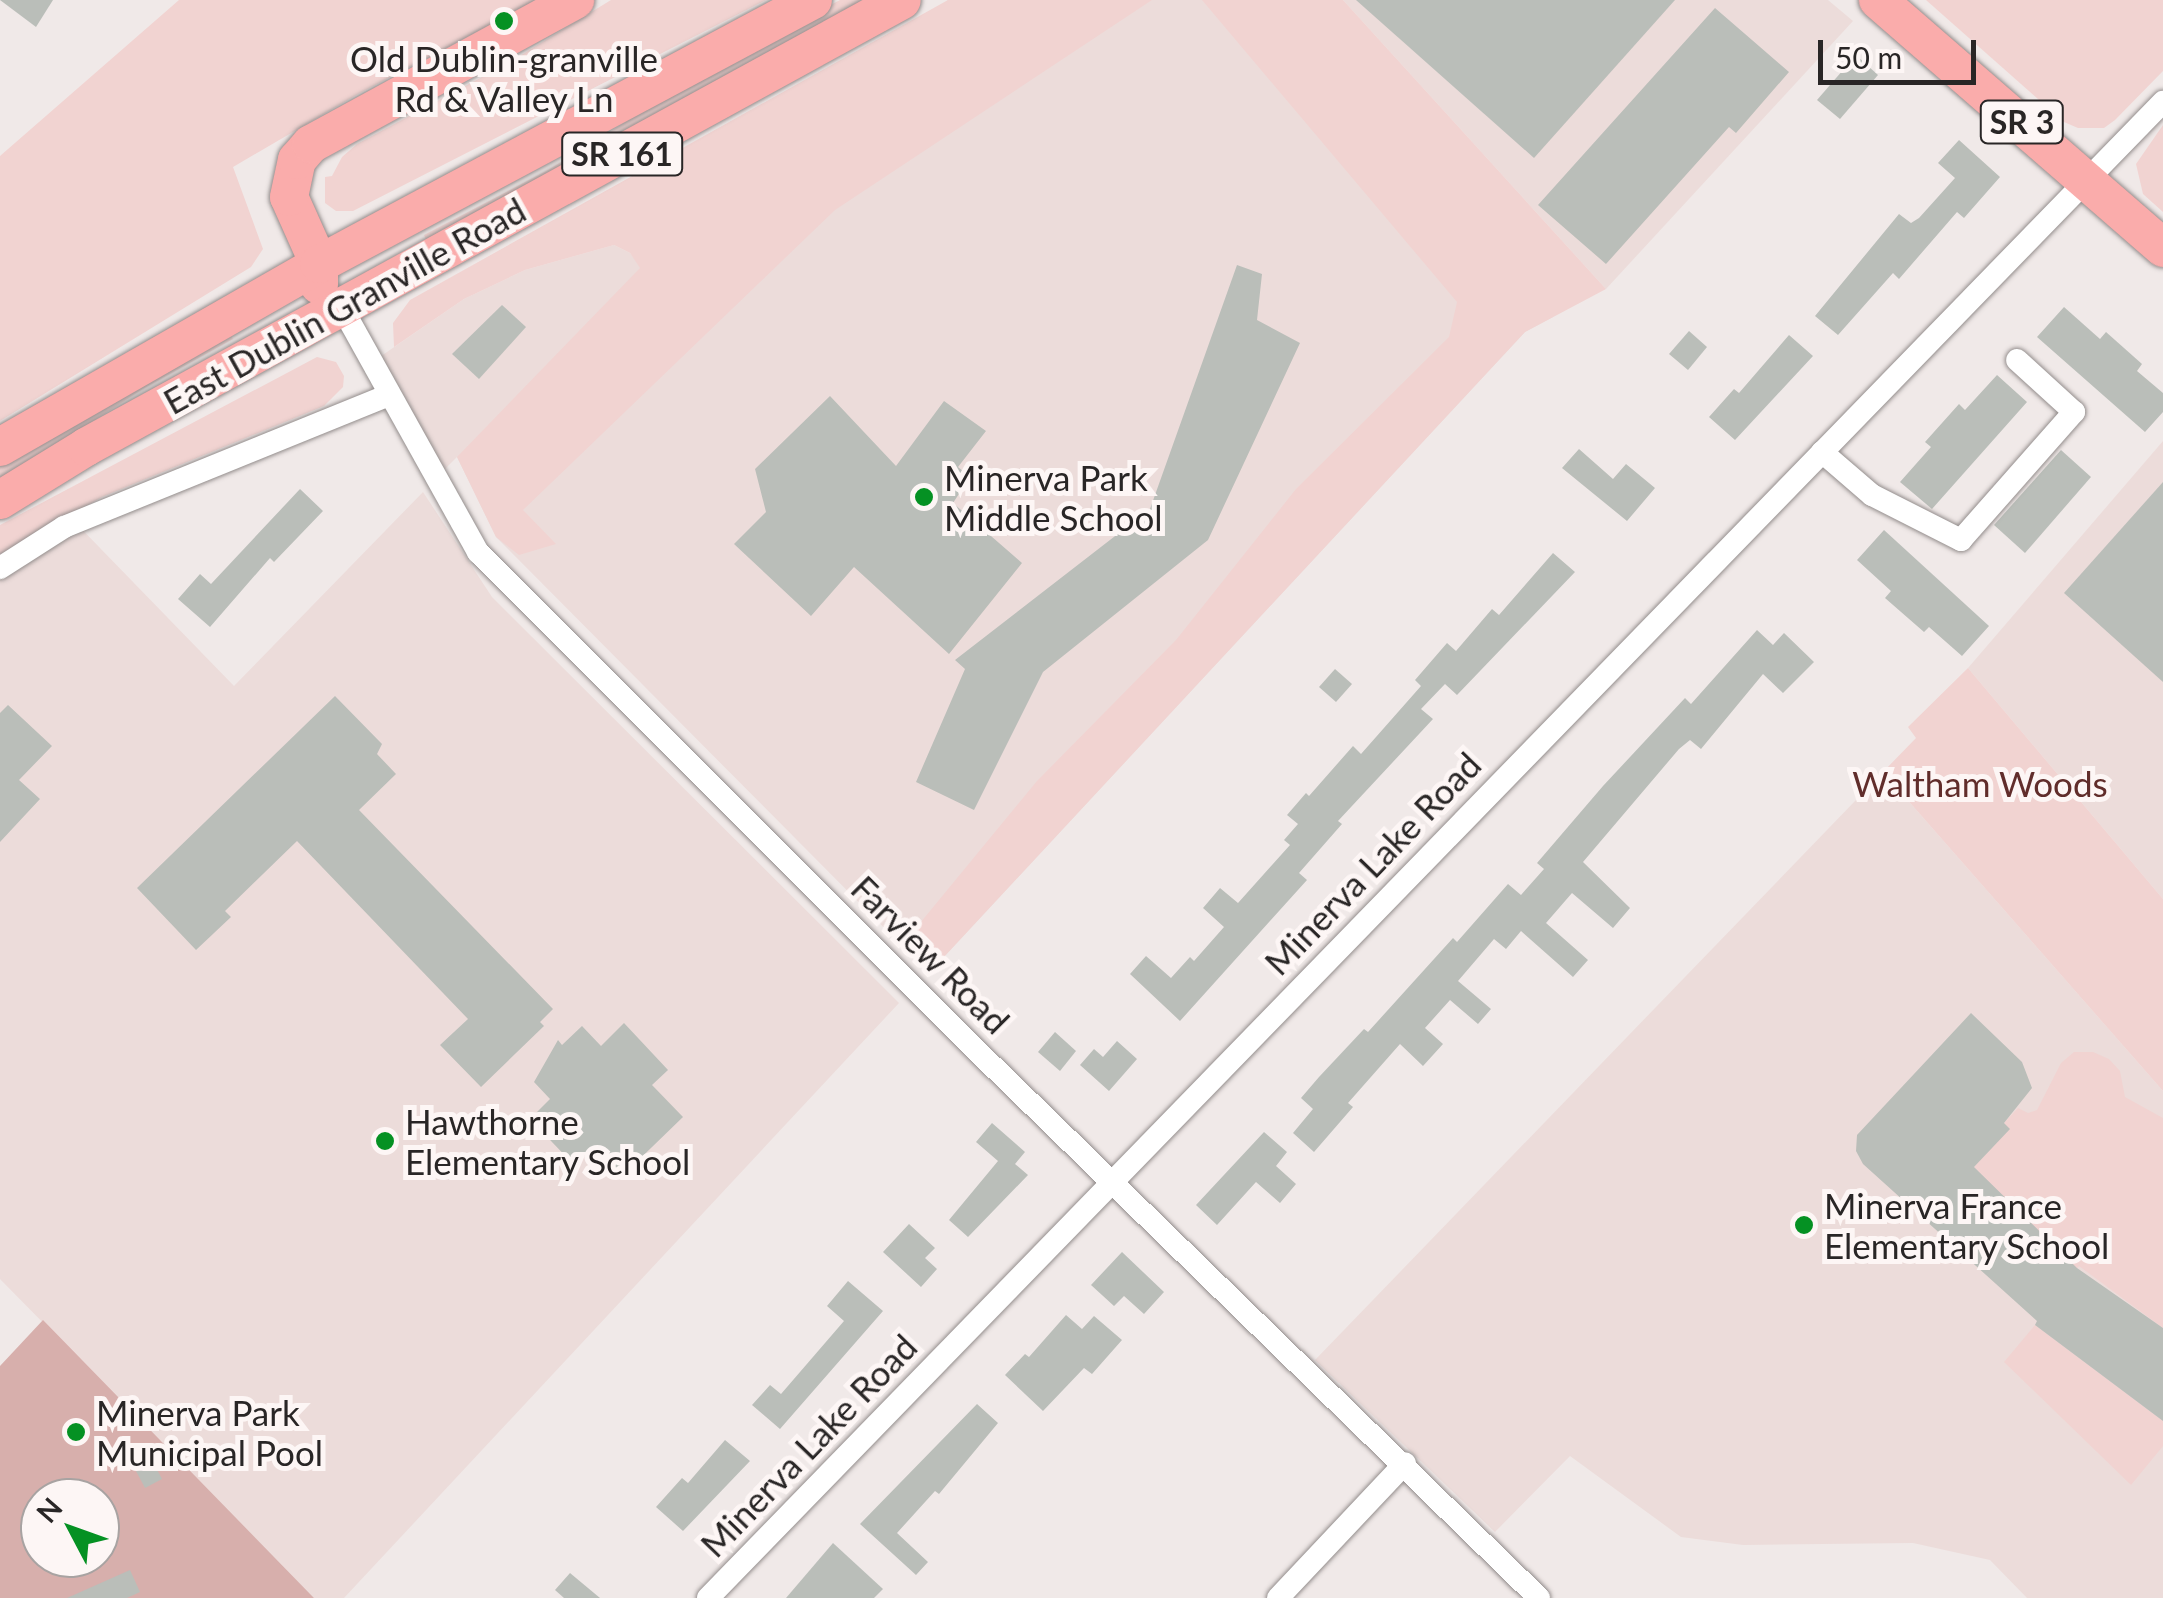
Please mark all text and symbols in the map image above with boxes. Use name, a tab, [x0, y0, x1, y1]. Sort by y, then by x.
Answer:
marker: Old Dublin-granville Rd & Valley Ln	[493, 10, 515, 32]
scale bar	[1823, 20, 1980, 82]
place label: Old Dublin-granville Rd & Valley Ln	[350, 37, 658, 119]
text: 50 m	[1835, 39, 1902, 75]
road number: SR 3	[1980, 95, 2064, 149]
road number: SR 161	[560, 127, 684, 181]
street label: East Dublin Granville Road	[156, 188, 532, 422]
place label: Minerva Park Middle School	[944, 456, 1163, 538]
marker: Minerva Park Middle School	[913, 486, 935, 508]
street label: Minerva Lake Road	[1255, 743, 1489, 983]
park label: Waltham Woods	[1852, 762, 2108, 804]
street label: Farview Road	[843, 866, 1019, 1042]
place label: Hawthorne Elementary School	[405, 1100, 691, 1182]
marker: Hawthorne Elementary School	[374, 1130, 396, 1152]
place label: Minerva France Elementary School	[1824, 1184, 2110, 1266]
marker: Minerva France Elementary School	[1793, 1214, 1815, 1236]
street label: Minerva Lake Road	[691, 1325, 925, 1565]
place label: Minerva Park Municipal Pool	[96, 1391, 323, 1473]
marker: Minerva Park Municipal Pool	[65, 1421, 87, 1443]
north arrow	[20, 1478, 120, 1578]
text: N	[29, 1490, 69, 1529]

